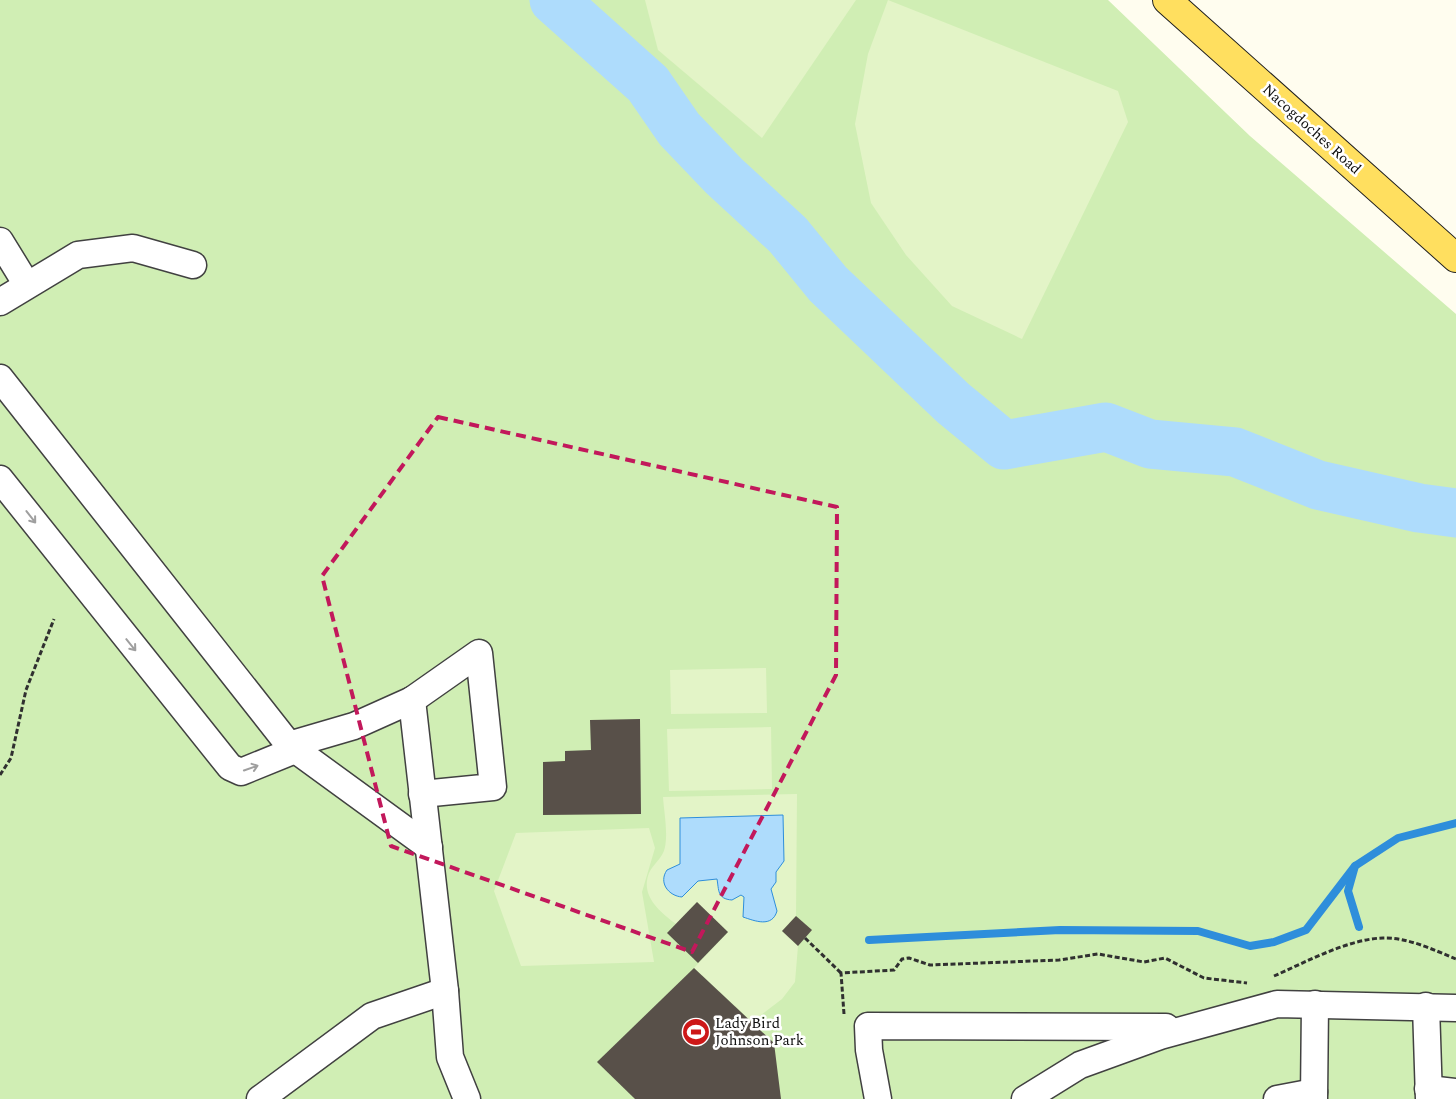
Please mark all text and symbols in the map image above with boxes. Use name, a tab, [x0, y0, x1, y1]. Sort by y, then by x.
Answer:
street label: Nacogdoches Road	[1257, 79, 1366, 180]
one-way arrow	[25, 510, 36, 523]
one-way arrow	[126, 638, 137, 651]
one-way arrow	[242, 763, 258, 773]
place label: Lady Bird Johnson Park	[715, 1012, 804, 1052]
sports icon: Lady Bird Johnson Park	[681, 1017, 711, 1047]

